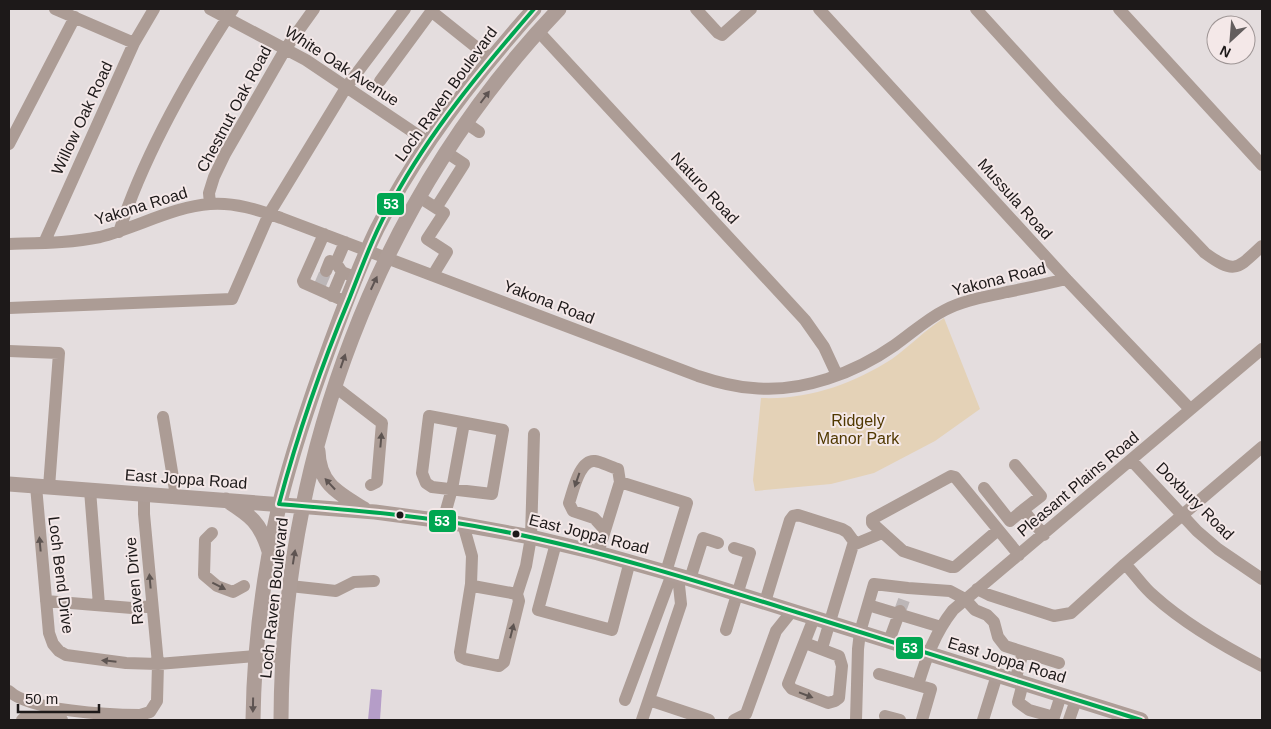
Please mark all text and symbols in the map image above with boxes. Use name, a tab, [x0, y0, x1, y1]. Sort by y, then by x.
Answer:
north arrow	[1206, 15, 1256, 65]
street label: White Oak Avenue	[282, 23, 402, 109]
street label: Loch Raven Boulevard	[392, 24, 500, 164]
text: N	[1217, 42, 1233, 61]
street label: Chestnut Oak Road	[194, 43, 274, 175]
street label: Willow Oak Road	[48, 59, 116, 177]
one-way arrow	[479, 91, 490, 104]
street label: Naturo Road	[668, 149, 742, 227]
street label: Mussula Road	[974, 155, 1056, 243]
street label: Yakona Road	[93, 184, 189, 228]
line badge: 53	[376, 192, 405, 216]
text: 53	[383, 196, 399, 212]
street label: Yakona Road	[950, 259, 1048, 299]
one-way arrow	[371, 276, 379, 290]
street label: Yakona Road	[501, 277, 597, 327]
one-way arrow	[340, 353, 347, 368]
park label: Ridgely Manor Park	[817, 412, 900, 447]
street label: Pleasant Plains Road	[1014, 428, 1142, 540]
one-way arrow	[377, 432, 385, 448]
street label: Doxbury Road	[1153, 459, 1237, 543]
street label: East Joppa Road	[124, 466, 248, 492]
one-way arrow	[573, 473, 581, 488]
one-way arrow	[324, 478, 336, 490]
line badge: 53	[428, 509, 457, 533]
unlabelled marker	[395, 510, 405, 520]
street label: East Joppa Road	[527, 511, 651, 557]
text: 53	[434, 513, 450, 529]
street label: Loch Bend Drive	[45, 515, 77, 635]
street label: Loch Raven Boulevard	[257, 517, 291, 679]
unlabelled marker	[511, 529, 521, 539]
one-way arrow	[36, 535, 44, 551]
street label: Raven Drive	[122, 536, 146, 626]
one-way arrow	[291, 548, 299, 564]
one-way arrow	[146, 573, 154, 589]
one-way arrow	[212, 582, 226, 590]
one-way arrow	[508, 624, 516, 639]
street label: East Joppa Road	[946, 634, 1068, 686]
line badge: 53	[895, 636, 924, 660]
text: 53	[902, 640, 918, 656]
one-way arrow	[101, 657, 117, 665]
scale bar	[18, 682, 99, 714]
text: 50 m	[25, 690, 58, 707]
one-way arrow	[799, 691, 814, 699]
one-way arrow	[249, 698, 257, 714]

